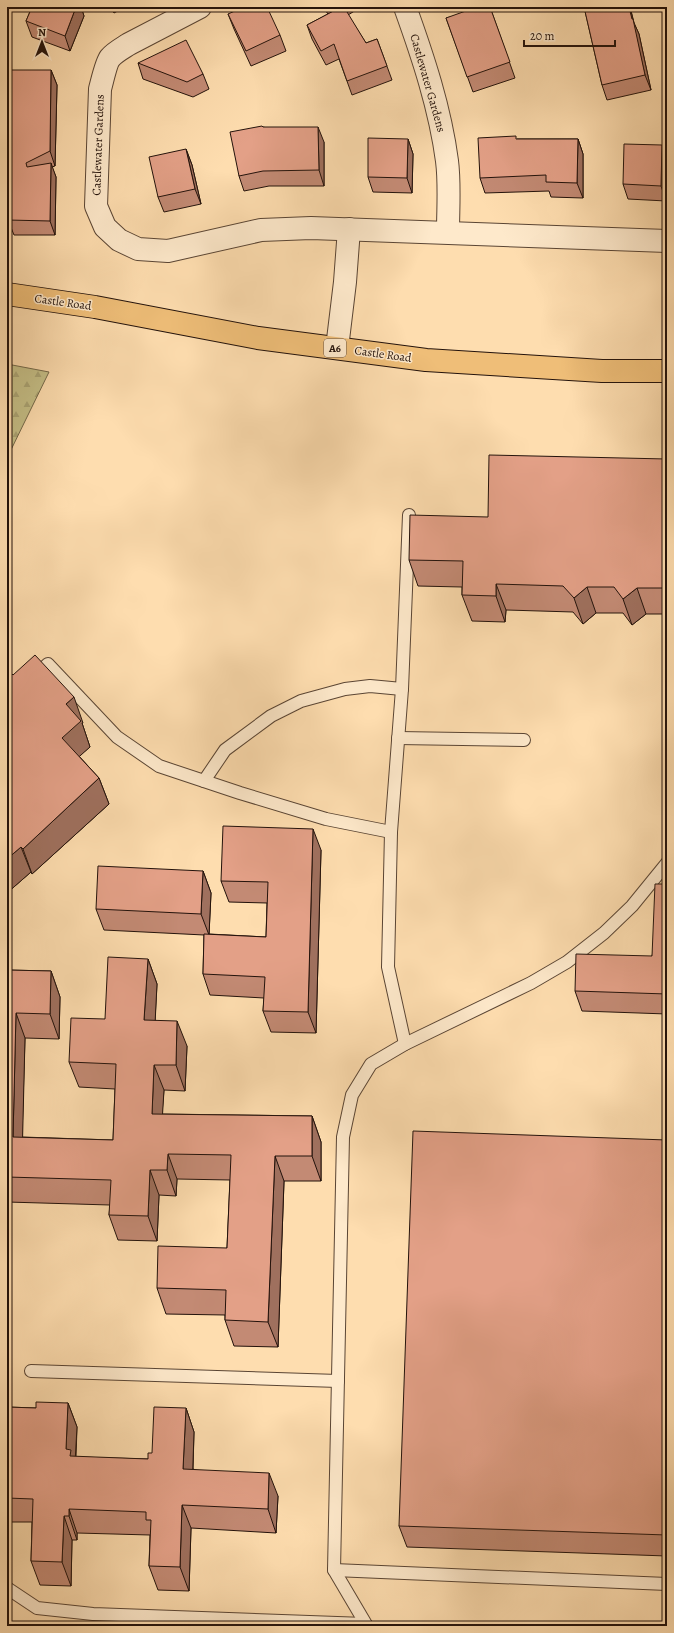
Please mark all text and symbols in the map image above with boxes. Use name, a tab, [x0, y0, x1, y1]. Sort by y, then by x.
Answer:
north arrow	[22, 22, 62, 62]
scale bar	[524, 22, 615, 48]
text: N	[38, 25, 46, 40]
text: 20 m	[530, 28, 554, 44]
street label: Castlewater Gardens	[406, 32, 450, 134]
street label: Castlewater Gardens	[88, 94, 108, 196]
street label: Castle Road	[33, 290, 93, 314]
road number: A6	[324, 339, 346, 357]
street label: Castle Road	[353, 342, 413, 366]

